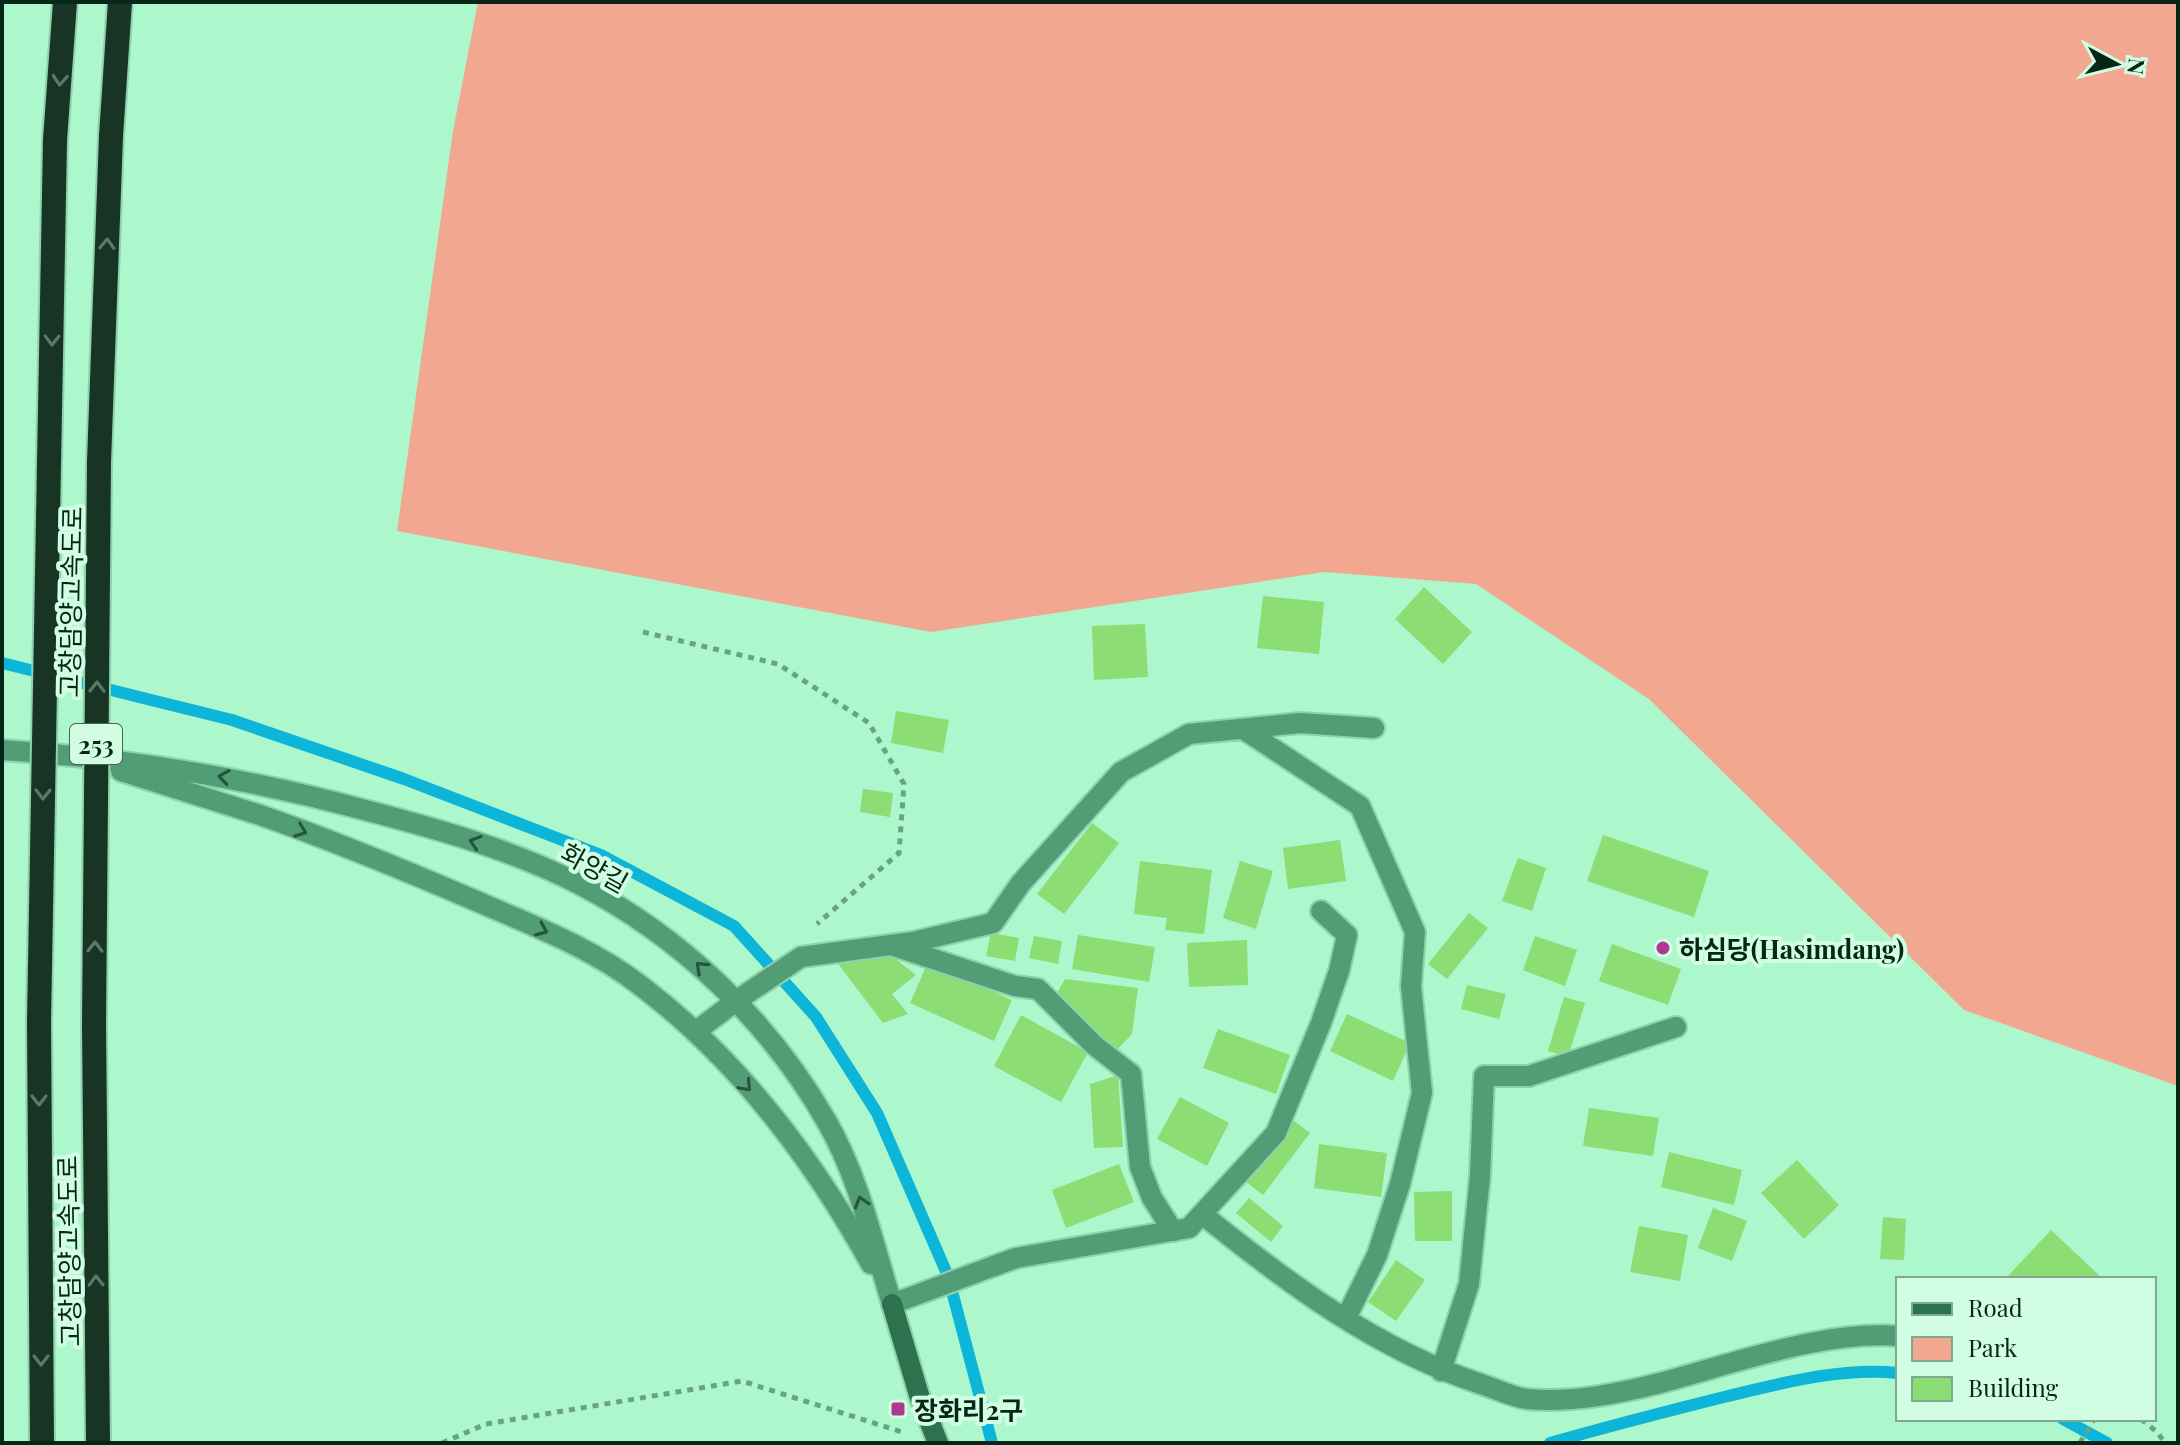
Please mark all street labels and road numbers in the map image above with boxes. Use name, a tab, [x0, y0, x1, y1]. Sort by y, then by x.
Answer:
street label: 고창담양고속도로	[51, 506, 89, 698]
road number: 253	[70, 724, 122, 764]
street label: 화양길	[555, 834, 635, 900]
street label: 고창담양고속도로	[49, 1155, 87, 1347]

